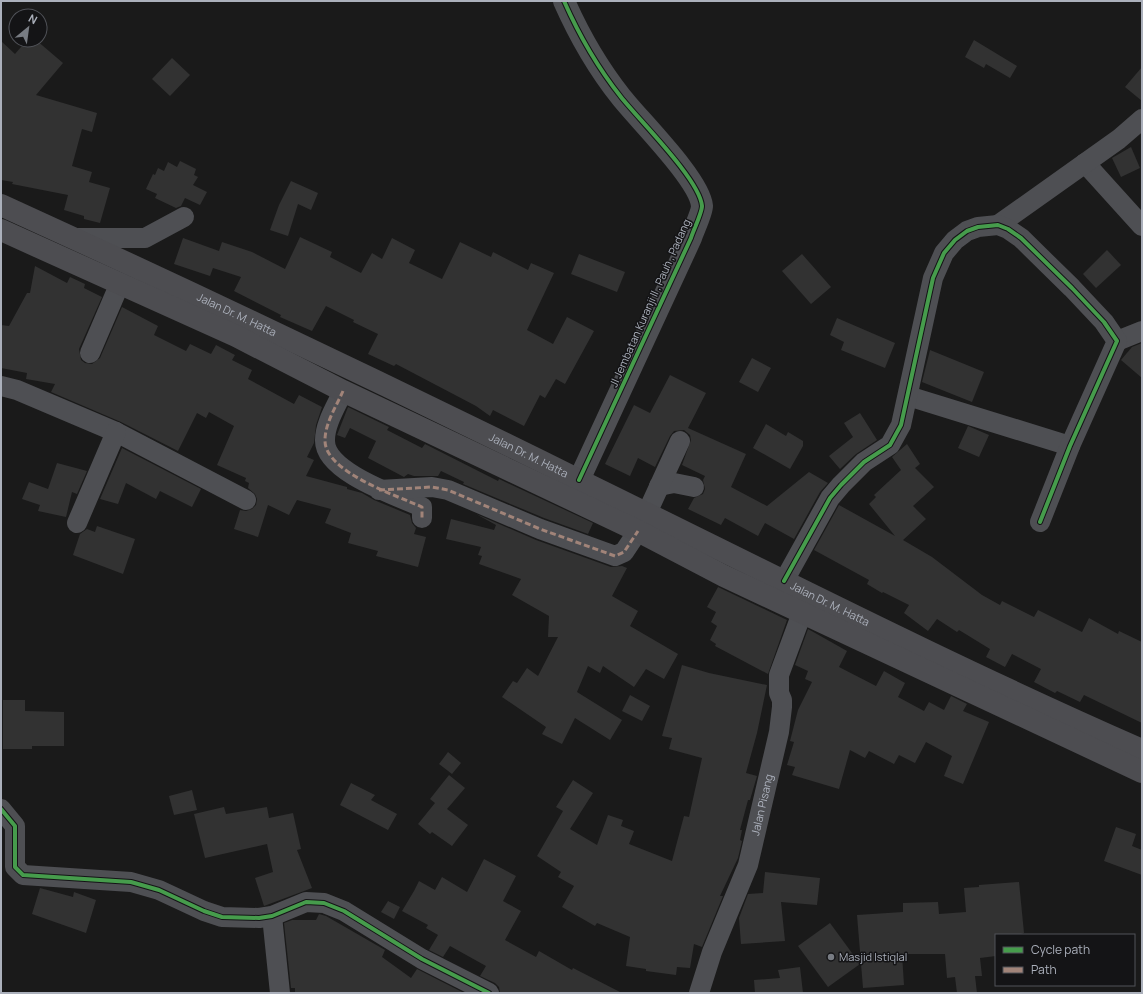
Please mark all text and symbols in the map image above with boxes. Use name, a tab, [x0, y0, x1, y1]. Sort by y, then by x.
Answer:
north arrow	[8, 8, 48, 48]
text: N	[26, 10, 40, 27]
street label: Jl Jembatan Kuranji II , Pauh , Padang	[606, 216, 694, 389]
street label: Jalan Dr. M. Hatta	[195, 289, 279, 339]
street label: Jalan Dr. M. Hatta	[487, 429, 571, 481]
street label: Jalan Dr. M. Hatta	[788, 578, 872, 629]
street label: Jalan Pisang	[747, 772, 776, 837]
legend	[995, 934, 1135, 986]
text: Cycle path	[1031, 941, 1090, 958]
place label: Masjid Istiqlal	[839, 949, 907, 964]
marker: Masjid Istiqlal	[826, 952, 836, 962]
text: Path	[1031, 961, 1057, 978]

